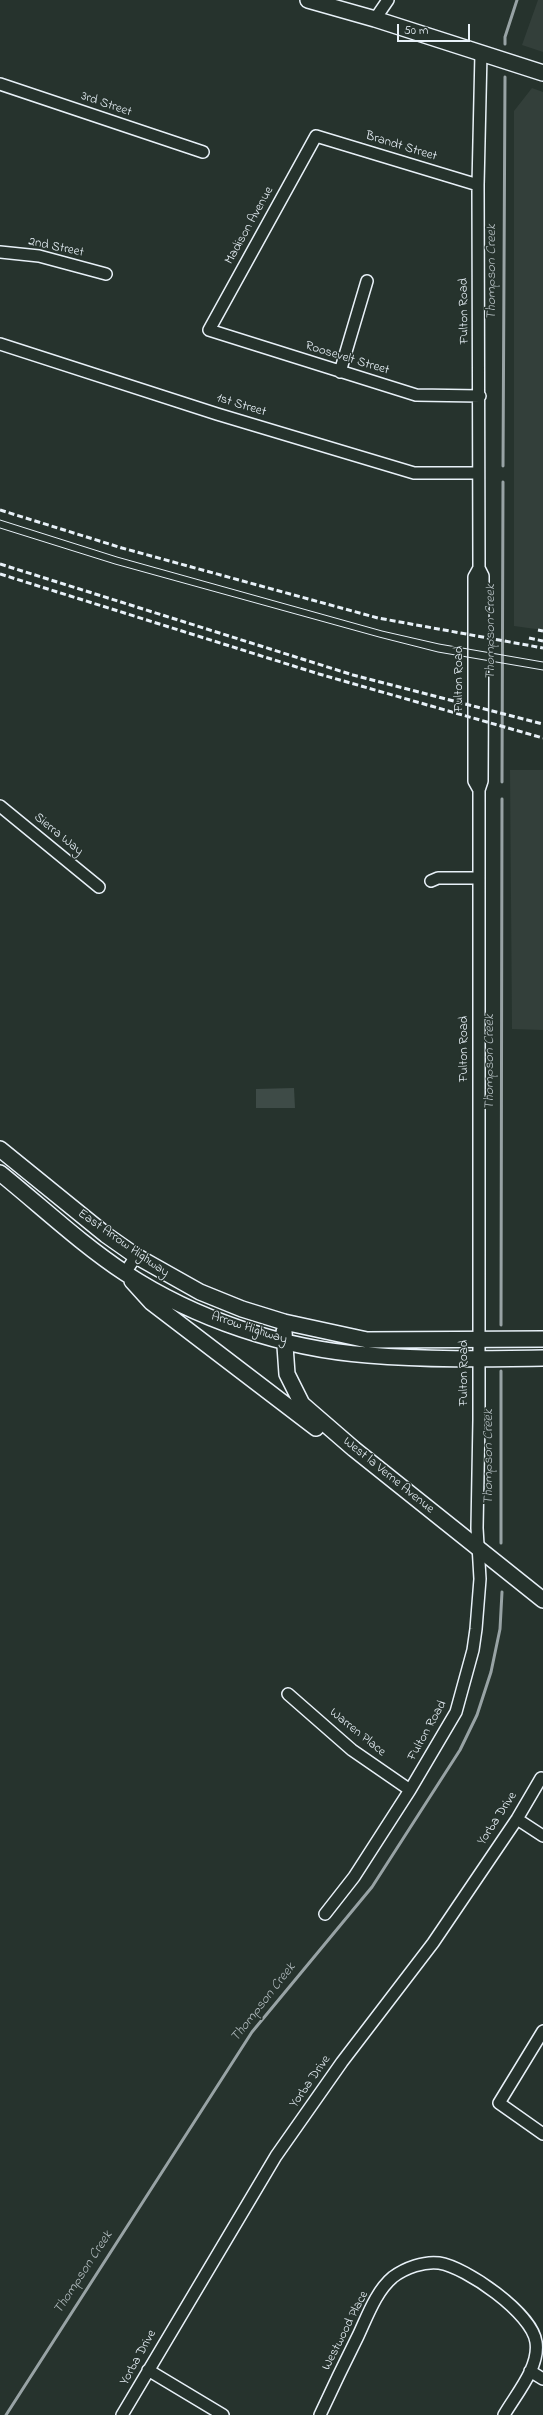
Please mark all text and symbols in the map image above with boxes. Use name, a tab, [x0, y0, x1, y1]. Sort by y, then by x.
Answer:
scale bar	[399, 16, 472, 42]
text: 50 m	[404, 22, 428, 40]
street label: 3rd Street	[79, 89, 133, 121]
street label: Brandt Street	[363, 129, 439, 165]
street label: Madison Avenue	[222, 184, 278, 268]
water label: Thompson Creek	[485, 224, 501, 320]
street label: 2nd Street	[27, 235, 85, 261]
street label: Fulton Road	[457, 278, 473, 344]
street label: Roosevelt Street	[303, 339, 391, 379]
street label: 1st Street	[214, 391, 268, 421]
water label: Thompson Creek	[484, 584, 500, 680]
street label: Fulton Road	[452, 646, 468, 712]
street label: Sierra Way	[30, 810, 86, 860]
water label: Thompson Creek	[483, 1014, 499, 1110]
street label: Fulton Road	[457, 1016, 473, 1082]
street label: East Arrow Highway	[74, 1207, 172, 1281]
street label: Arrow Highway	[209, 1309, 289, 1349]
street label: Fulton Road	[457, 1340, 473, 1406]
water label: Thompson Creek	[482, 1409, 498, 1505]
street label: West la Verne Avenue	[339, 1434, 437, 1518]
street label: Fulton Road	[405, 1698, 451, 1764]
street label: Warren Place	[326, 1705, 388, 1761]
street label: Yorba Drive	[475, 1789, 521, 1849]
water label: Thompson Creek	[228, 1960, 300, 2046]
street label: Yorba Drive	[287, 2053, 335, 2111]
water label: Thompson Creek	[51, 2228, 117, 2318]
street label: Westwood Place	[319, 2289, 373, 2373]
street label: Yorba Drive	[117, 2328, 161, 2388]

